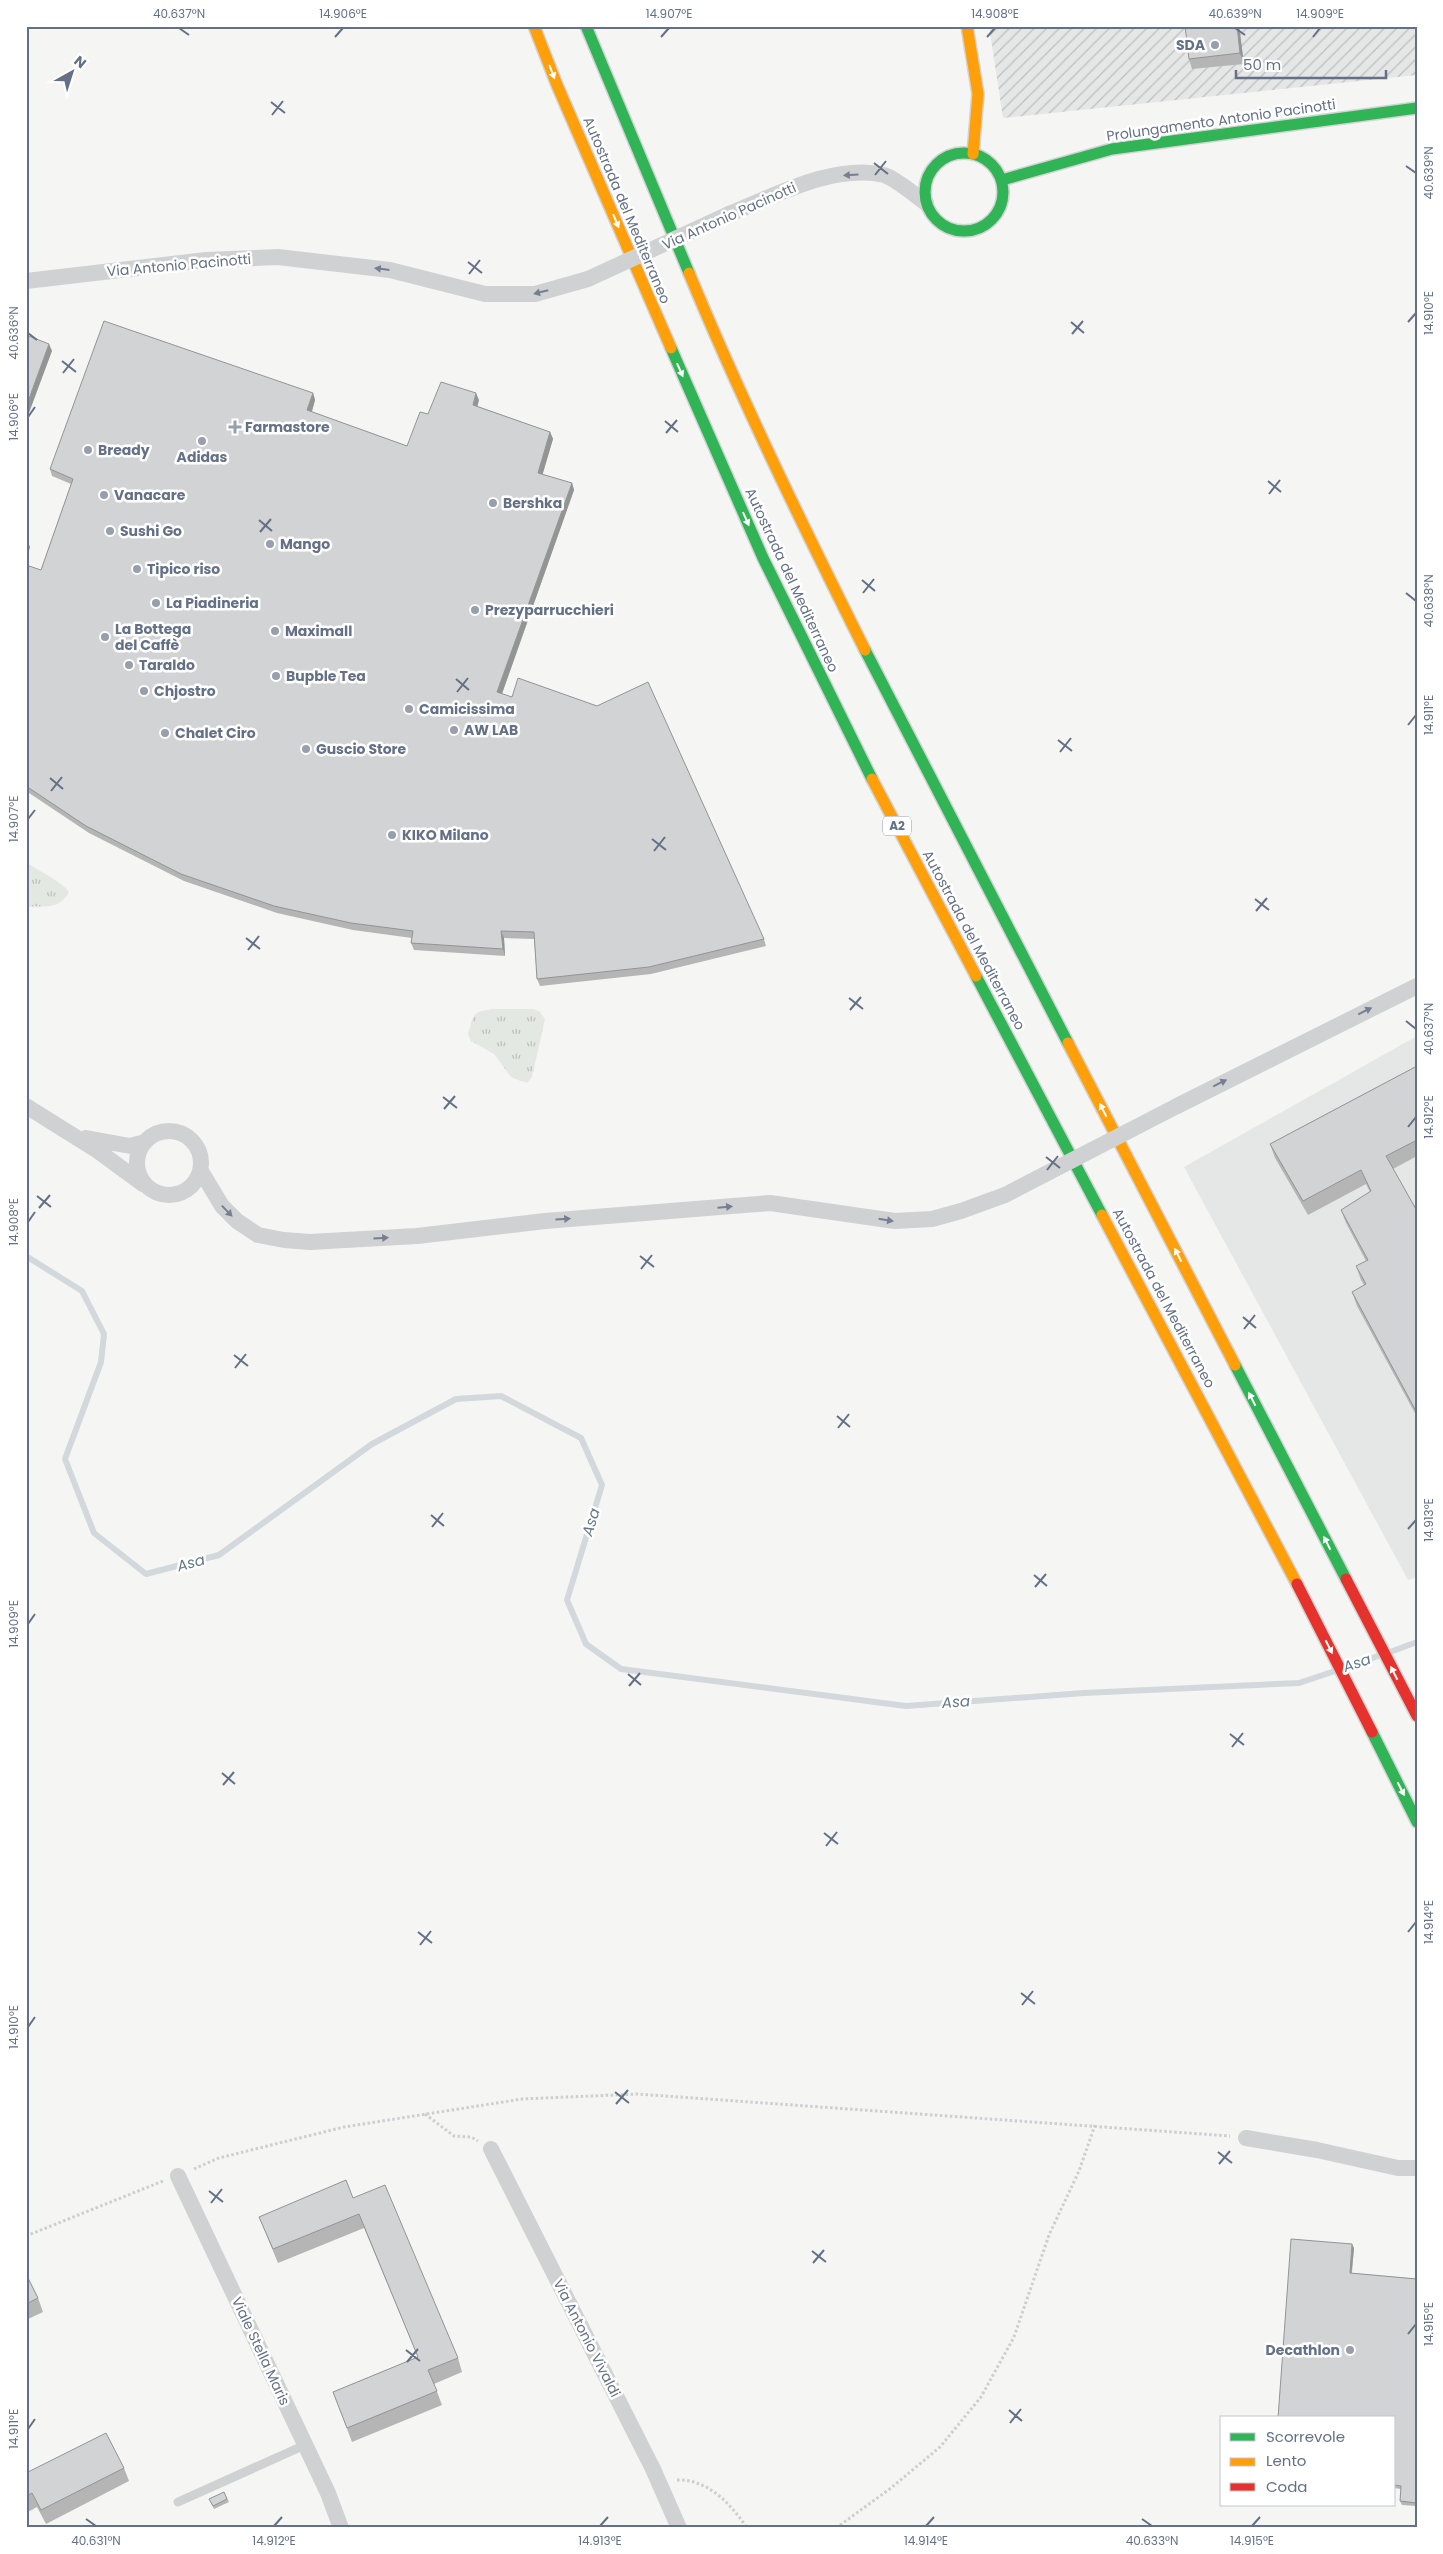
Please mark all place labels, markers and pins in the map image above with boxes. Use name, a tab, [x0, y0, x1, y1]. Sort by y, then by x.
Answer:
place label: SDA	[1176, 35, 1206, 55]
marker: SDA	[1209, 39, 1221, 51]
place label: Farmastore	[245, 417, 330, 437]
marker: Farmastore	[229, 421, 241, 433]
marker: Adidas	[196, 435, 208, 447]
place label: Bready	[98, 440, 150, 460]
marker: Bready	[82, 444, 94, 456]
place label: Adidas	[177, 447, 228, 467]
place label: Vanacare	[114, 485, 186, 505]
marker: Vanacare	[98, 489, 110, 501]
place label: Bershka	[503, 493, 562, 513]
marker: Bershka	[487, 497, 499, 509]
place label: Sushi Go	[120, 521, 182, 541]
marker: Sushi Go	[104, 525, 116, 537]
place label: Mango	[280, 534, 330, 554]
marker: Mango	[264, 538, 276, 550]
place label: Tipico riso	[147, 559, 220, 579]
marker: Tipico riso	[131, 563, 143, 575]
place label: La Piadineria	[166, 593, 259, 613]
marker: La Piadineria	[150, 597, 162, 609]
place label: Prezyparrucchieri	[485, 600, 614, 620]
marker: Prezyparrucchieri	[469, 604, 481, 616]
place label: La Bottega del Caffè	[115, 619, 191, 655]
place label: Maximall	[285, 621, 352, 641]
marker: Maximall	[269, 625, 281, 637]
marker: La Bottega del Caffè	[99, 631, 111, 643]
place label: Taraldo	[139, 655, 195, 675]
marker: Taraldo	[123, 659, 135, 671]
place label: Bupble Tea	[286, 666, 366, 686]
marker: Bupble Tea	[270, 670, 282, 682]
place label: Chjostro	[154, 681, 216, 701]
marker: Chjostro	[138, 685, 150, 697]
place label: Camicissima	[419, 699, 515, 719]
marker: Camicissima	[403, 703, 415, 715]
place label: AW LAB	[464, 720, 518, 740]
place label: Chalet Ciro	[175, 723, 256, 743]
marker: AW LAB	[448, 724, 460, 736]
marker: Chalet Ciro	[159, 727, 171, 739]
place label: Guscio Store	[316, 739, 407, 759]
marker: Guscio Store	[300, 743, 312, 755]
place label: KIKO Milano	[402, 825, 489, 845]
marker: KIKO Milano	[386, 829, 398, 841]
place label: Decathlon	[1266, 2340, 1340, 2360]
marker: Decathlon	[1344, 2344, 1356, 2356]

